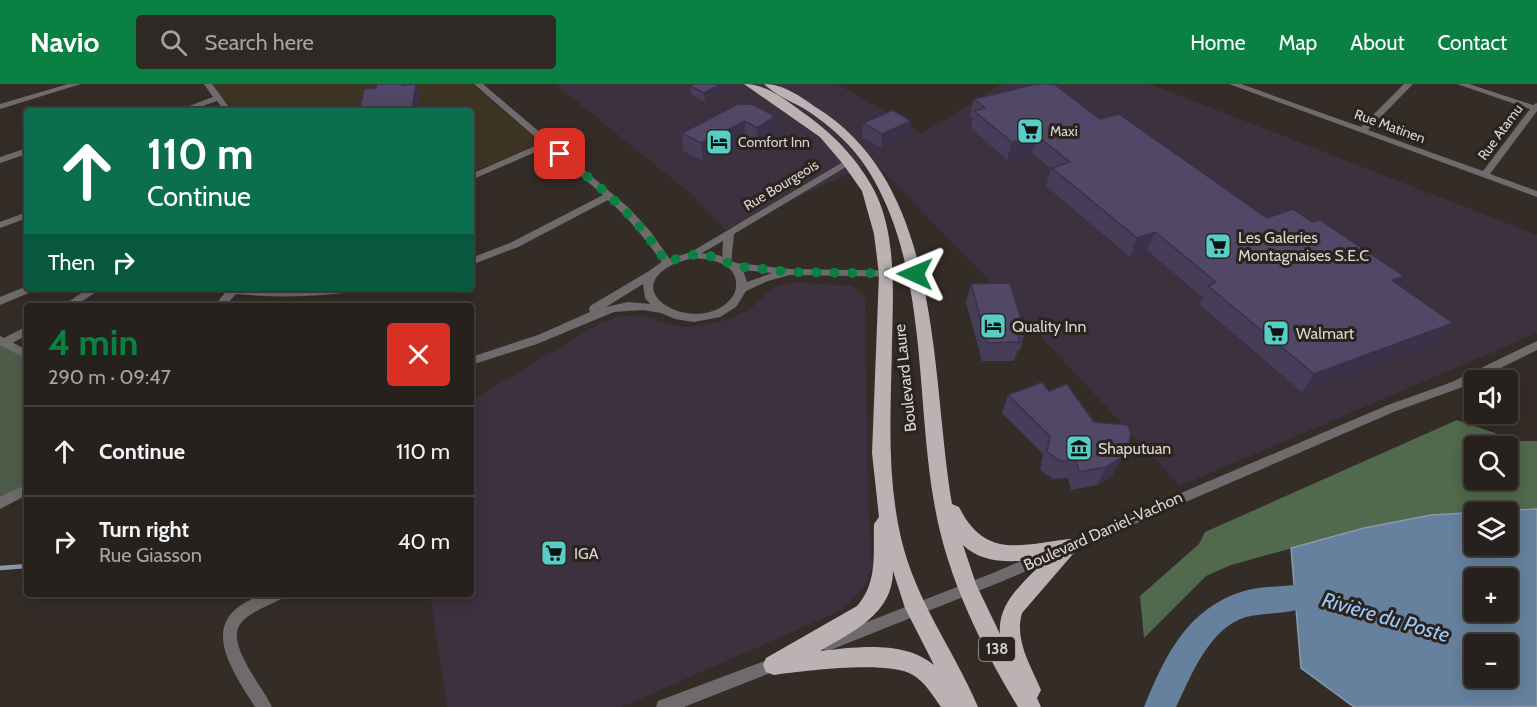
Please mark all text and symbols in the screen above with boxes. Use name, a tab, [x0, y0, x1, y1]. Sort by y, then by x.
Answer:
search box	[136, 15, 556, 69]
text: Navio	[30, 25, 100, 59]
icon: search	[157, 26, 190, 59]
text: Search here	[205, 29, 314, 56]
text: Home	[1190, 30, 1246, 55]
text: Map	[1279, 30, 1317, 55]
text: About	[1350, 30, 1404, 55]
text: Contact	[1437, 30, 1507, 55]
street label: Rue Atamu	[1474, 100, 1526, 164]
street label: Rue Matinen	[1352, 105, 1428, 147]
supermarket icon: Maxi	[1015, 116, 1045, 146]
place label: Maxi	[1050, 122, 1078, 140]
hotel icon: Comfort Inn	[704, 127, 734, 157]
text: 110 m	[147, 128, 254, 180]
pin	[534, 128, 585, 179]
icon: ahead	[48, 132, 126, 210]
place label: Comfort Inn	[738, 133, 810, 151]
icon: arrive	[543, 137, 576, 170]
street label: Rue Bourgeois	[740, 155, 822, 214]
text: Continue	[147, 180, 251, 213]
place label: Les Galeries Montagnaises S.E.C	[1238, 228, 1369, 265]
supermarket icon: Les Galeries Montagnaises S.E.C	[1203, 231, 1233, 261]
position arrow	[883, 242, 947, 306]
icon: right	[107, 246, 140, 279]
text: Then	[48, 249, 95, 276]
hotel icon: Quality Inn	[978, 311, 1008, 341]
place label: Quality Inn	[1012, 317, 1086, 336]
supermarket icon: Walmart	[1261, 318, 1291, 348]
text: 4 min	[48, 320, 138, 364]
button: close	[387, 323, 450, 386]
street label: Boulevard Laure	[890, 323, 920, 433]
place label: Walmart	[1296, 324, 1355, 343]
text: 290 m · 09:47	[48, 365, 171, 389]
map controls	[1464, 370, 1518, 688]
button: sound	[1464, 370, 1518, 424]
museum icon: Shaputuan	[1064, 433, 1094, 463]
icon: ahead	[48, 435, 81, 468]
button: search	[1464, 436, 1518, 490]
text: Continue	[99, 438, 185, 465]
text: 110 m	[396, 438, 450, 465]
place label: Shaputuan	[1098, 439, 1171, 458]
street label: Boulevard Daniel-Vachon	[1021, 487, 1185, 575]
button: layers	[1464, 502, 1518, 556]
text: Turn right	[99, 516, 189, 543]
icon: right	[48, 525, 81, 558]
text: 40 m	[398, 528, 450, 555]
supermarket icon: IGA	[539, 538, 569, 568]
text: Rue Giasson	[99, 543, 202, 567]
place label: IGA	[574, 544, 599, 563]
button: +	[1464, 568, 1518, 622]
water label: Rivière du Poste	[1319, 587, 1453, 647]
button: −	[1464, 634, 1518, 688]
road number: 138	[979, 637, 1015, 661]

